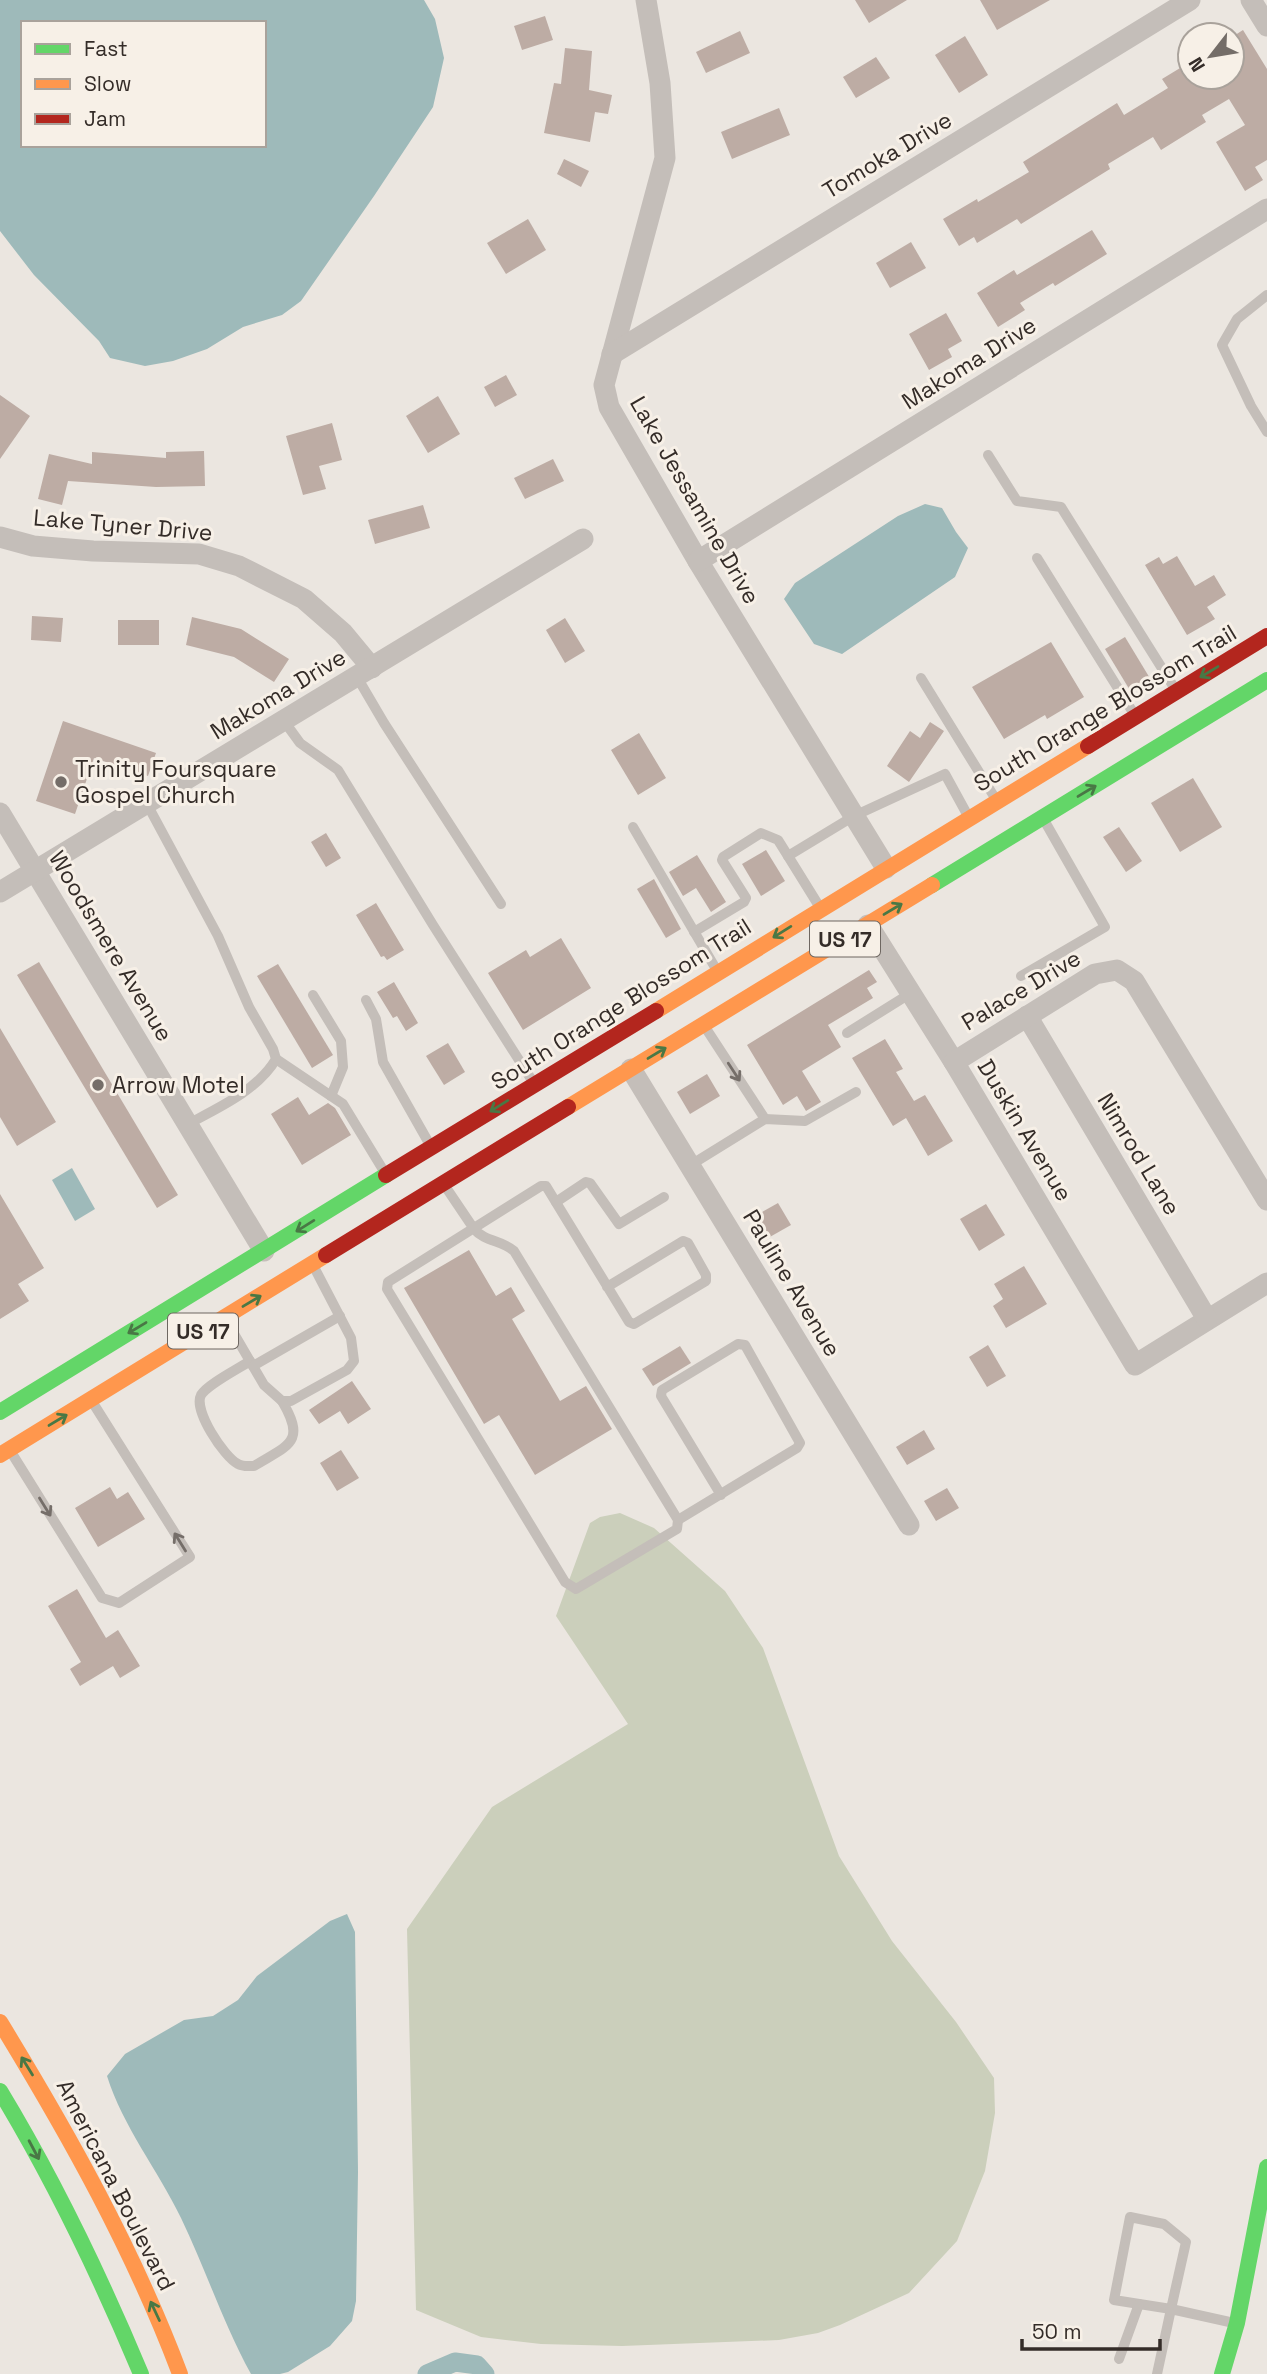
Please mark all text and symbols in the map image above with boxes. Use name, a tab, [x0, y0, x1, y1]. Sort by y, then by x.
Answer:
legend	[21, 21, 266, 147]
north arrow	[1176, 21, 1246, 91]
text: Fast	[84, 35, 128, 62]
text: N	[1183, 53, 1211, 76]
text: Slow	[84, 70, 132, 97]
text: Jam	[84, 105, 126, 132]
street label: Tomoka Drive	[817, 105, 957, 205]
street label: Makoma Drive	[896, 310, 1042, 416]
street label: Lake Jessamine Drive	[623, 391, 767, 609]
street label: Lake Tyner Drive	[32, 502, 214, 548]
street label: South Orange Blossom Trail	[968, 618, 1242, 798]
street label: Makoma Drive	[205, 642, 351, 746]
one-way arrow	[1199, 665, 1219, 679]
place label: Trinity Foursquare Gospel Church	[75, 754, 277, 810]
marker: Trinity Foursquare Gospel Church	[53, 774, 69, 790]
one-way arrow	[1076, 783, 1096, 797]
street label: Woodsmere Avenue	[42, 845, 180, 1047]
one-way arrow	[882, 902, 902, 916]
street label: South Orange Blossom Trail	[485, 911, 757, 1097]
road number: US 17	[810, 922, 880, 956]
one-way arrow	[772, 925, 792, 939]
street label: Palace Drive	[956, 943, 1086, 1037]
one-way arrow	[646, 1046, 666, 1060]
street label: Duskin Avenue	[971, 1054, 1079, 1206]
one-way arrow	[727, 1062, 742, 1081]
place label: Arrow Motel	[112, 1070, 245, 1100]
marker: Arrow Motel	[90, 1077, 106, 1093]
street label: Nimrod Lane	[1091, 1087, 1187, 1221]
one-way arrow	[489, 1100, 509, 1114]
street label: Pauline Avenue	[736, 1204, 848, 1362]
one-way arrow	[296, 1218, 315, 1233]
one-way arrow	[242, 1294, 262, 1308]
road number: US 17	[168, 1314, 238, 1348]
one-way arrow	[127, 1322, 147, 1336]
one-way arrow	[48, 1412, 68, 1426]
one-way arrow	[39, 1497, 53, 1517]
one-way arrow	[173, 1532, 187, 1552]
one-way arrow	[19, 2056, 33, 2076]
street label: Americana Boulevard	[50, 2074, 182, 2296]
one-way arrow	[28, 2140, 42, 2160]
one-way arrow	[148, 2300, 161, 2322]
scale bar	[1022, 2308, 1160, 2352]
text: 50 m	[1032, 2318, 1082, 2345]

